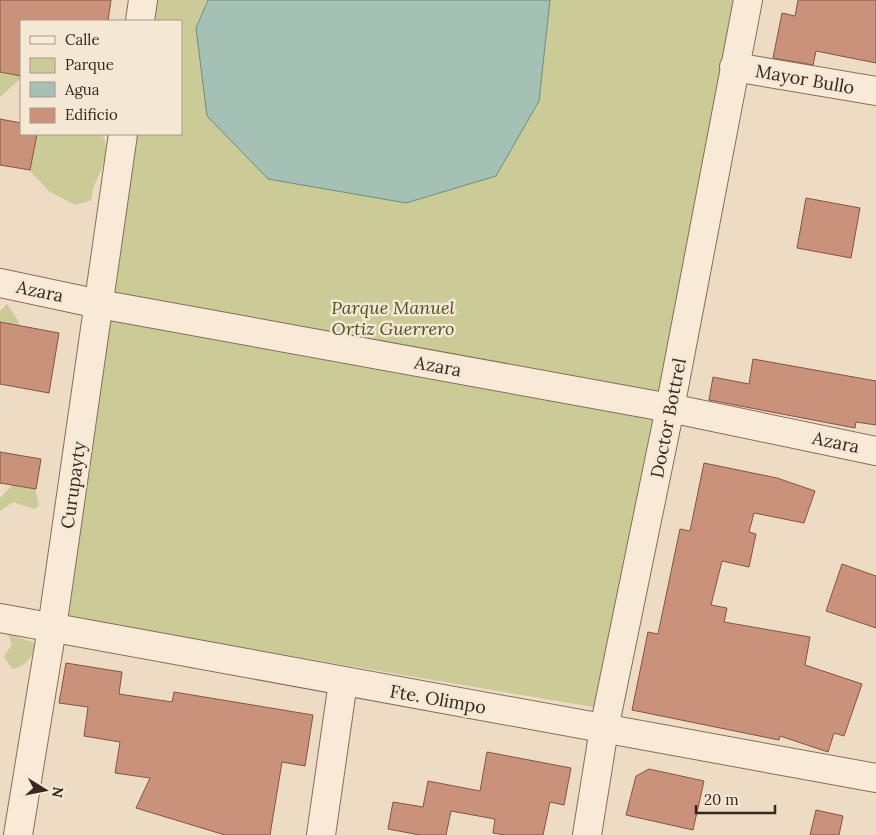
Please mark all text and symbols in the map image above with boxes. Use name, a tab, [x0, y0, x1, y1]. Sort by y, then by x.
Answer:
legend	[20, 20, 182, 135]
text: Calle	[65, 30, 100, 49]
text: Parque	[65, 55, 114, 74]
street label: Mayor Bullo	[754, 59, 856, 99]
text: Agua	[64, 80, 100, 99]
text: Edificio	[65, 105, 118, 124]
street label: Azara	[14, 275, 65, 307]
park label: Parque Manuel Ortiz Guerrero	[331, 296, 455, 340]
street label: Azara	[412, 350, 463, 381]
street label: Doctor Bottrel	[645, 356, 691, 480]
street label: Azara	[810, 426, 861, 458]
street label: Curupayty	[56, 439, 91, 530]
street label: Fte. Olimpo	[388, 679, 488, 719]
north arrow	[20, 765, 70, 815]
scale bar	[696, 782, 775, 814]
text: N	[48, 785, 68, 799]
text: 20 m	[704, 790, 739, 809]

